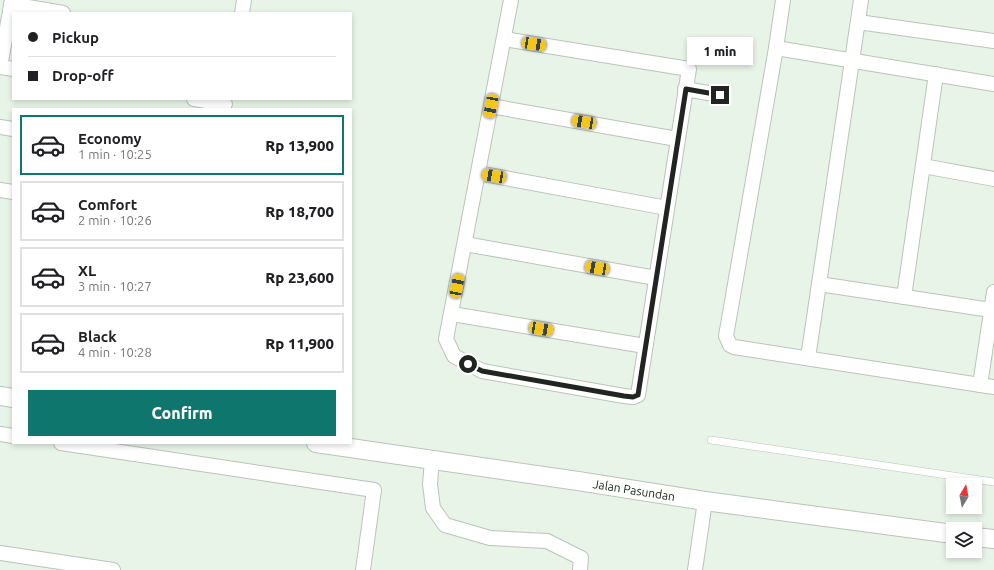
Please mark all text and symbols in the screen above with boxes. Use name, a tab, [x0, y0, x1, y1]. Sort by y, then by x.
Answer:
text: Pickup	[52, 29, 99, 46]
car	[521, 36, 547, 52]
callout: 1 min	[687, 37, 753, 65]
text: 1 min	[703, 44, 737, 58]
text: Drop-off	[52, 67, 114, 84]
route end	[711, 86, 729, 104]
car	[483, 93, 499, 119]
car	[571, 114, 597, 130]
icon: car	[30, 127, 66, 163]
text: Economy	[78, 130, 142, 147]
text: Rp 13,900	[265, 137, 334, 154]
text: 1 min · 10:25	[78, 147, 152, 161]
car	[481, 168, 507, 184]
icon: car	[30, 193, 66, 229]
text: Comfort	[78, 196, 137, 213]
text: Rp 18,700	[265, 203, 334, 220]
text: 2 min · 10:26	[78, 213, 152, 227]
icon: car	[30, 259, 66, 295]
car	[584, 260, 610, 276]
text: XL	[78, 262, 96, 279]
text: Rp 23,600	[265, 269, 334, 286]
car	[449, 273, 465, 299]
text: 3 min · 10:27	[78, 279, 152, 293]
car	[528, 321, 554, 337]
icon: car	[30, 325, 66, 361]
text: Black	[78, 328, 117, 345]
text: Rp 11,900	[265, 335, 334, 352]
text: 4 min · 10:28	[78, 345, 152, 359]
route start	[459, 355, 477, 373]
button: Confirm	[28, 390, 336, 436]
street label: Jalan Pasundan	[592, 477, 676, 503]
north arrow	[946, 478, 982, 514]
map controls	[946, 478, 982, 558]
button: layers	[946, 522, 982, 558]

